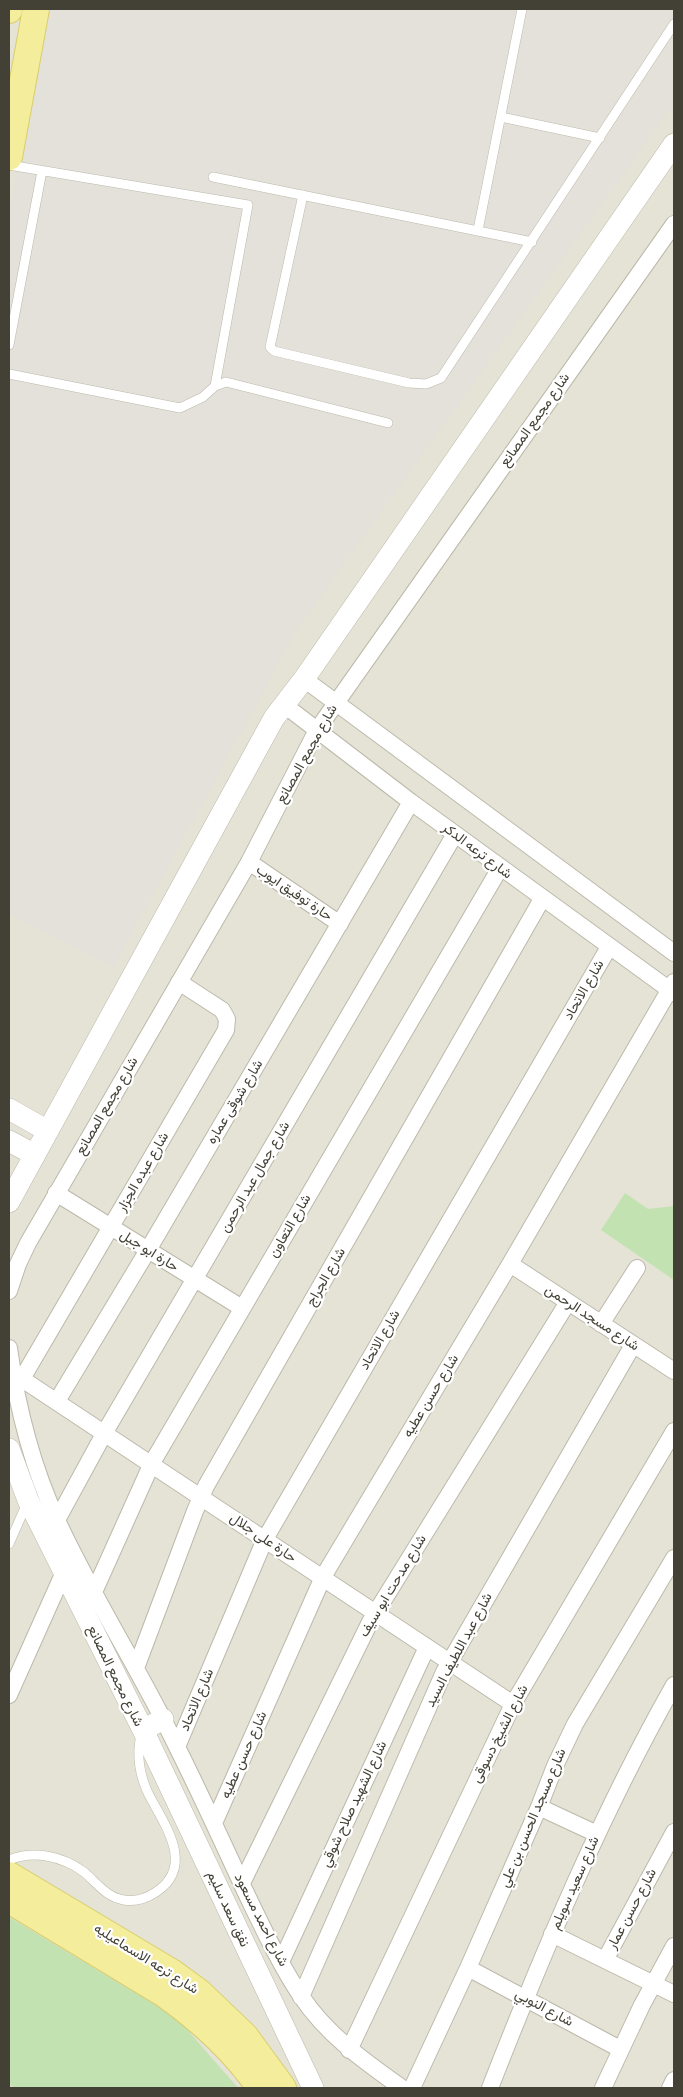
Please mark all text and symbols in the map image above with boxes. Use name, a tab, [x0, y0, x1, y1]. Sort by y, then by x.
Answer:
street label: شارع مجمع المصانع	[496, 370, 574, 470]
street label: شارع مجمع المصانع	[273, 702, 341, 806]
street label: شارع ترعه الدكر	[439, 819, 515, 883]
street label: حارة توفيق ايوب	[253, 861, 335, 925]
street label: شارع الاتحاد	[560, 957, 608, 1023]
street label: شارع مجمع المصانع	[72, 1054, 142, 1158]
street label: شارع شوقى عماره	[203, 1057, 267, 1147]
street label: شارع جمال عبد الرحمن	[216, 1119, 294, 1235]
street label: شارع عبده الجزار	[113, 1129, 173, 1215]
street label: شارع التعاون	[265, 1191, 315, 1261]
street label: حارة ابو جبل	[117, 1226, 181, 1276]
street label: شارع الجراج	[303, 1245, 349, 1309]
street label: شارع مسجد الرحمن	[542, 1281, 642, 1355]
street label: شارع الاتحاد	[356, 1307, 404, 1373]
street label: شارع حسن عطيه	[400, 1351, 462, 1441]
street label: حارة على جلال	[227, 1510, 299, 1566]
street label: شارع مدحت ابو سيف	[356, 1532, 430, 1640]
street label: شارع عبد اللطيف السيد	[422, 1590, 496, 1710]
street label: شارع مجمع المصانع	[83, 1623, 147, 1729]
street label: شارع الاتحاد	[176, 1666, 218, 1734]
street label: شارع الشيخ دسوقى	[468, 1682, 532, 1786]
street label: شارع حسن عطيه	[217, 1709, 271, 1801]
street label: شارع الشهيد صلاح شوقي	[317, 1738, 391, 1870]
street label: شارع مسجد الحسن بن علي	[496, 1746, 570, 1890]
street label: شارع سعيد سويلم	[547, 1834, 603, 1932]
street label: شارع حسن عمار	[604, 1866, 660, 1952]
street label: نفق سعد سليم	[203, 1868, 253, 1950]
street label: شارع احمد مسعود	[230, 1871, 292, 1969]
street label: شارع ترعه الاسماعيليه	[91, 1920, 201, 1998]
street label: شارع النوبي	[512, 1986, 576, 2030]

